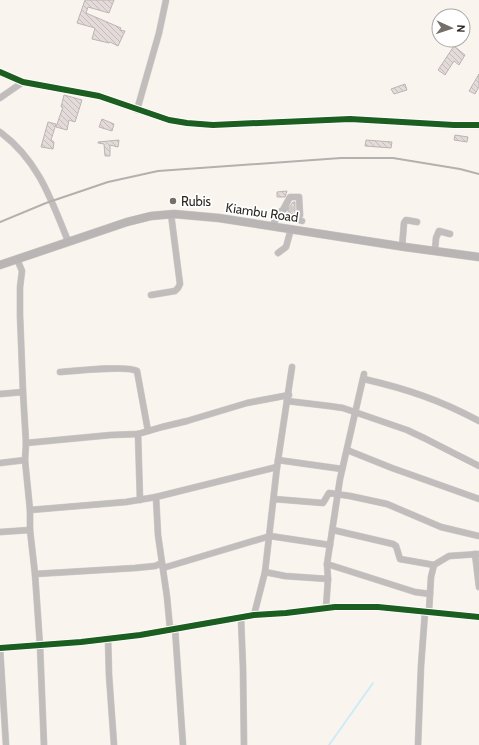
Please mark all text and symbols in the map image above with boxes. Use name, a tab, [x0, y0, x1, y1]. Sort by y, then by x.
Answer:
north arrow	[431, 8, 471, 48]
text: N	[454, 24, 468, 33]
place label: Rubis	[181, 193, 211, 209]
marker: Rubis	[168, 196, 178, 206]
street label: Kiambu Road	[225, 199, 299, 225]

